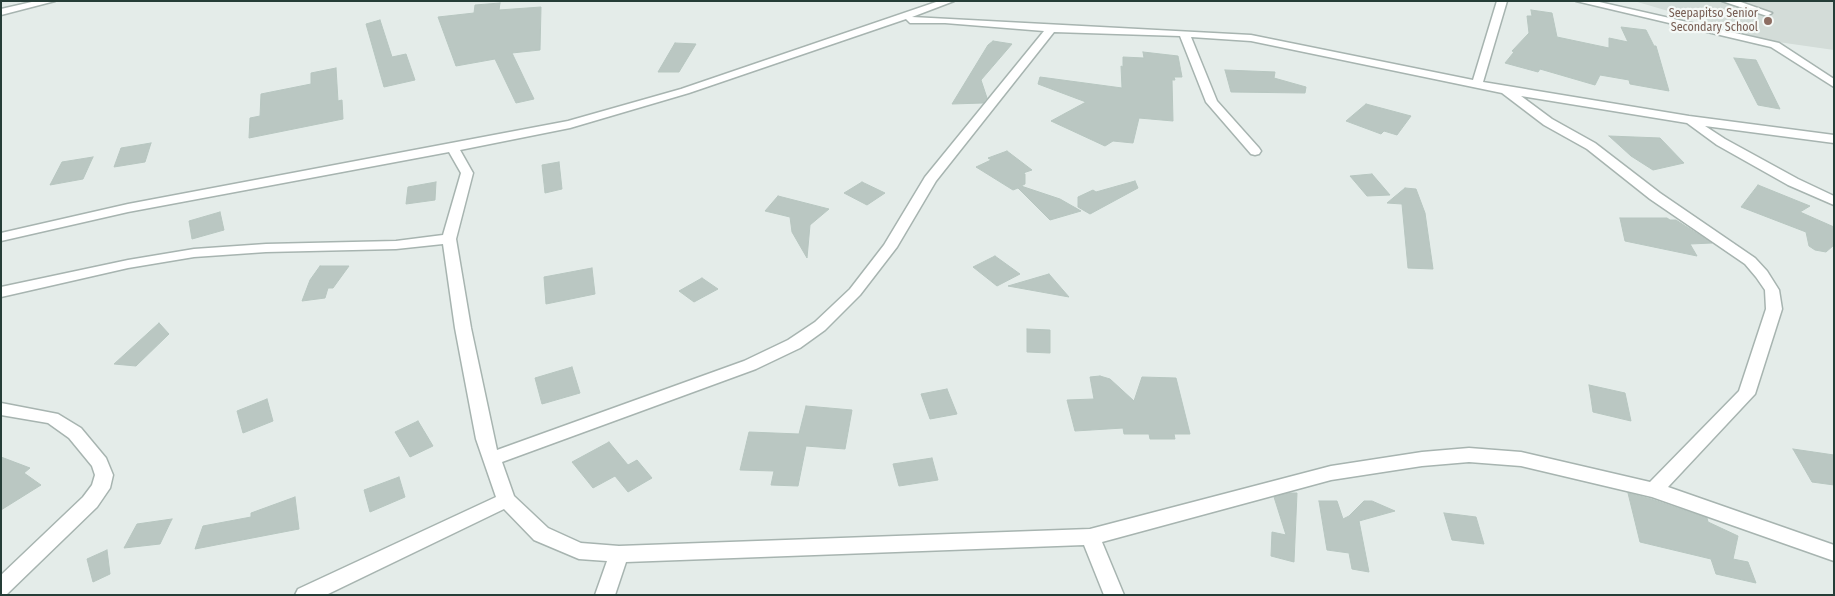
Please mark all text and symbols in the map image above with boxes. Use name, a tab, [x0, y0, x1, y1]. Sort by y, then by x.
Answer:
place label: Seepapitso Senior Secondary School	[1669, 7, 1758, 35]
marker: Seepapitso Senior Secondary School	[1762, 15, 1774, 27]

